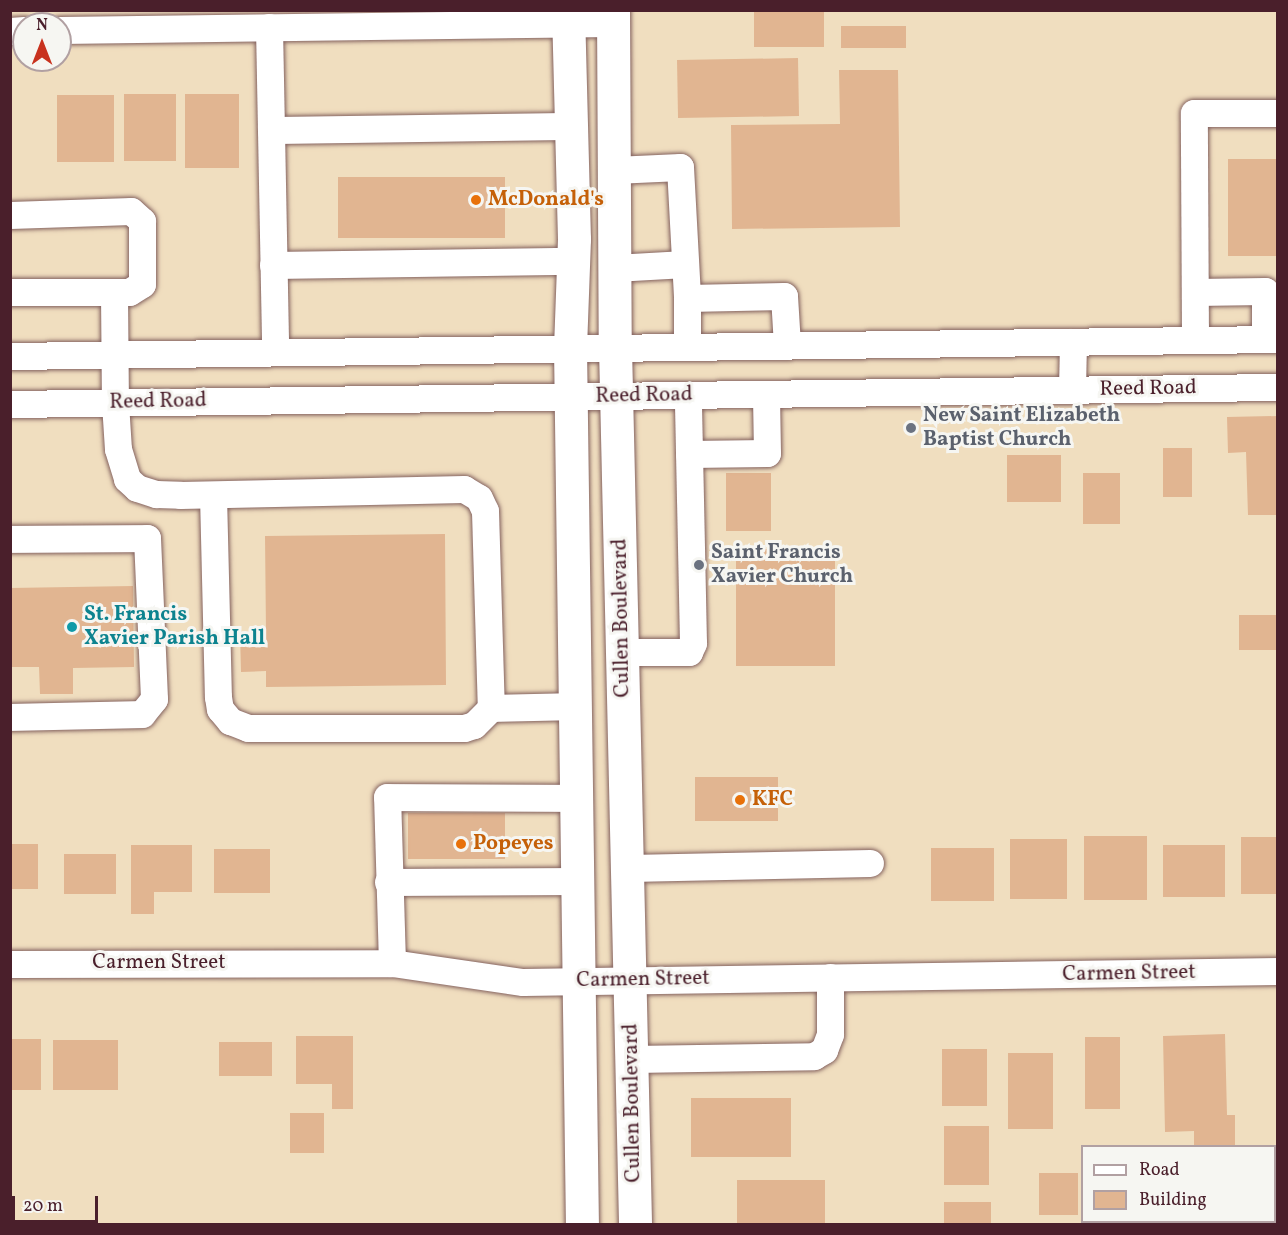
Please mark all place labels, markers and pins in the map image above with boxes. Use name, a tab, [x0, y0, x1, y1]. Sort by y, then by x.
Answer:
place label: McDonald's	[488, 187, 604, 213]
marker: McDonald's	[469, 193, 483, 207]
place label: New Saint Elizabeth Baptist Church	[923, 403, 1121, 453]
marker: New Saint Elizabeth Baptist Church	[904, 421, 918, 435]
place label: Saint Francis Xavier Church	[711, 540, 853, 590]
marker: Saint Francis Xavier Church	[692, 558, 706, 572]
place label: St. Francis Xavier Parish Hall	[84, 602, 265, 652]
marker: St. Francis Xavier Parish Hall	[65, 620, 79, 634]
place label: KFC	[752, 787, 793, 813]
marker: KFC	[733, 793, 747, 807]
place label: Popeyes	[473, 831, 553, 857]
marker: Popeyes	[454, 837, 468, 851]

